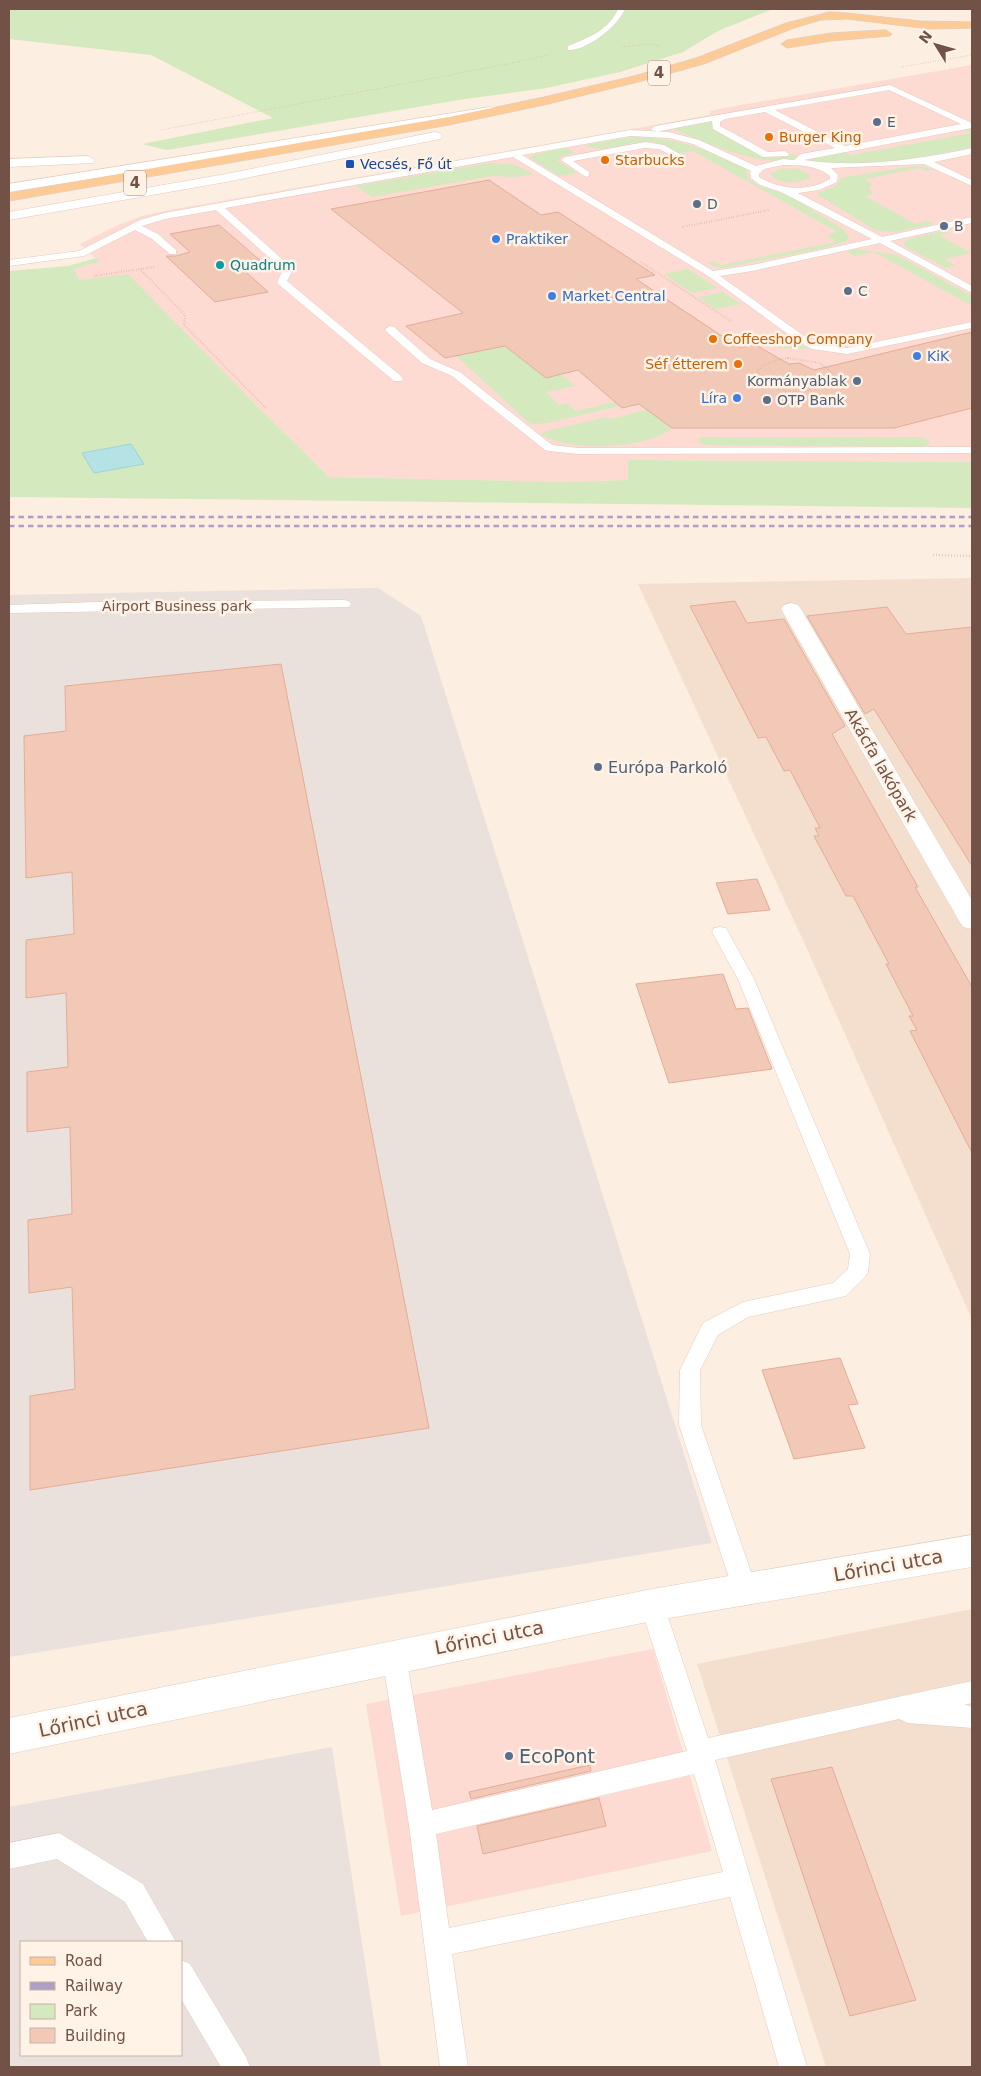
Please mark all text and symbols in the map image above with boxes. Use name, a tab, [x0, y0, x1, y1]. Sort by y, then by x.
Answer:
north arrow	[911, 20, 961, 70]
text: N	[916, 28, 936, 47]
road number: 4	[648, 60, 670, 86]
place label: E	[887, 114, 896, 130]
marker: E	[871, 116, 883, 128]
place label: Burger King	[779, 129, 862, 145]
marker: Burger King	[763, 131, 775, 143]
place label: Starbucks	[615, 152, 685, 168]
marker: Starbucks	[599, 154, 611, 166]
place label: Vecsés, Fő út	[360, 156, 452, 172]
marker: Vecsés, Fő út	[344, 158, 356, 170]
road number: 4	[124, 170, 146, 196]
place label: D	[707, 196, 718, 212]
marker: D	[691, 198, 703, 210]
place label: B	[954, 218, 964, 234]
marker: B	[938, 220, 950, 232]
place label: Praktiker	[506, 231, 568, 247]
marker: Praktiker	[490, 233, 502, 245]
place label: Quadrum	[230, 257, 296, 273]
marker: Quadrum	[214, 259, 226, 271]
place label: C	[858, 283, 868, 299]
marker: C	[842, 285, 854, 297]
place label: Market Central	[562, 288, 666, 304]
marker: Market Central	[546, 290, 558, 302]
place label: Coffeeshop Company	[723, 331, 873, 347]
marker: Coffeeshop Company	[707, 333, 719, 345]
place label: KiK	[927, 348, 950, 364]
marker: KiK	[911, 350, 923, 362]
place label: Séf étterem	[645, 356, 728, 372]
marker: Séf étterem	[732, 358, 744, 370]
place label: Kormányablak	[747, 373, 848, 389]
marker: Kormányablak	[851, 375, 863, 387]
place label: Líra	[701, 390, 727, 406]
marker: Líra	[731, 392, 743, 404]
place label: OTP Bank	[777, 392, 846, 408]
marker: OTP Bank	[761, 394, 773, 406]
street label: Airport Business park	[102, 598, 253, 614]
street label: Akácfa lakópark	[841, 705, 921, 826]
place label: Európa Parkoló	[608, 758, 727, 777]
marker: Európa Parkoló	[592, 761, 604, 773]
street label: Lőrinci utca	[832, 1545, 944, 1585]
street label: Lőrinci utca	[433, 1616, 545, 1658]
street label: Lőrinci utca	[37, 1697, 149, 1741]
place label: EcoPont	[519, 1745, 595, 1767]
marker: EcoPont	[503, 1750, 515, 1762]
legend	[20, 1941, 182, 2056]
text: Road	[65, 1952, 103, 1970]
text: Railway	[65, 1977, 123, 1995]
text: Park	[65, 2002, 98, 2020]
text: Building	[65, 2027, 126, 2045]

